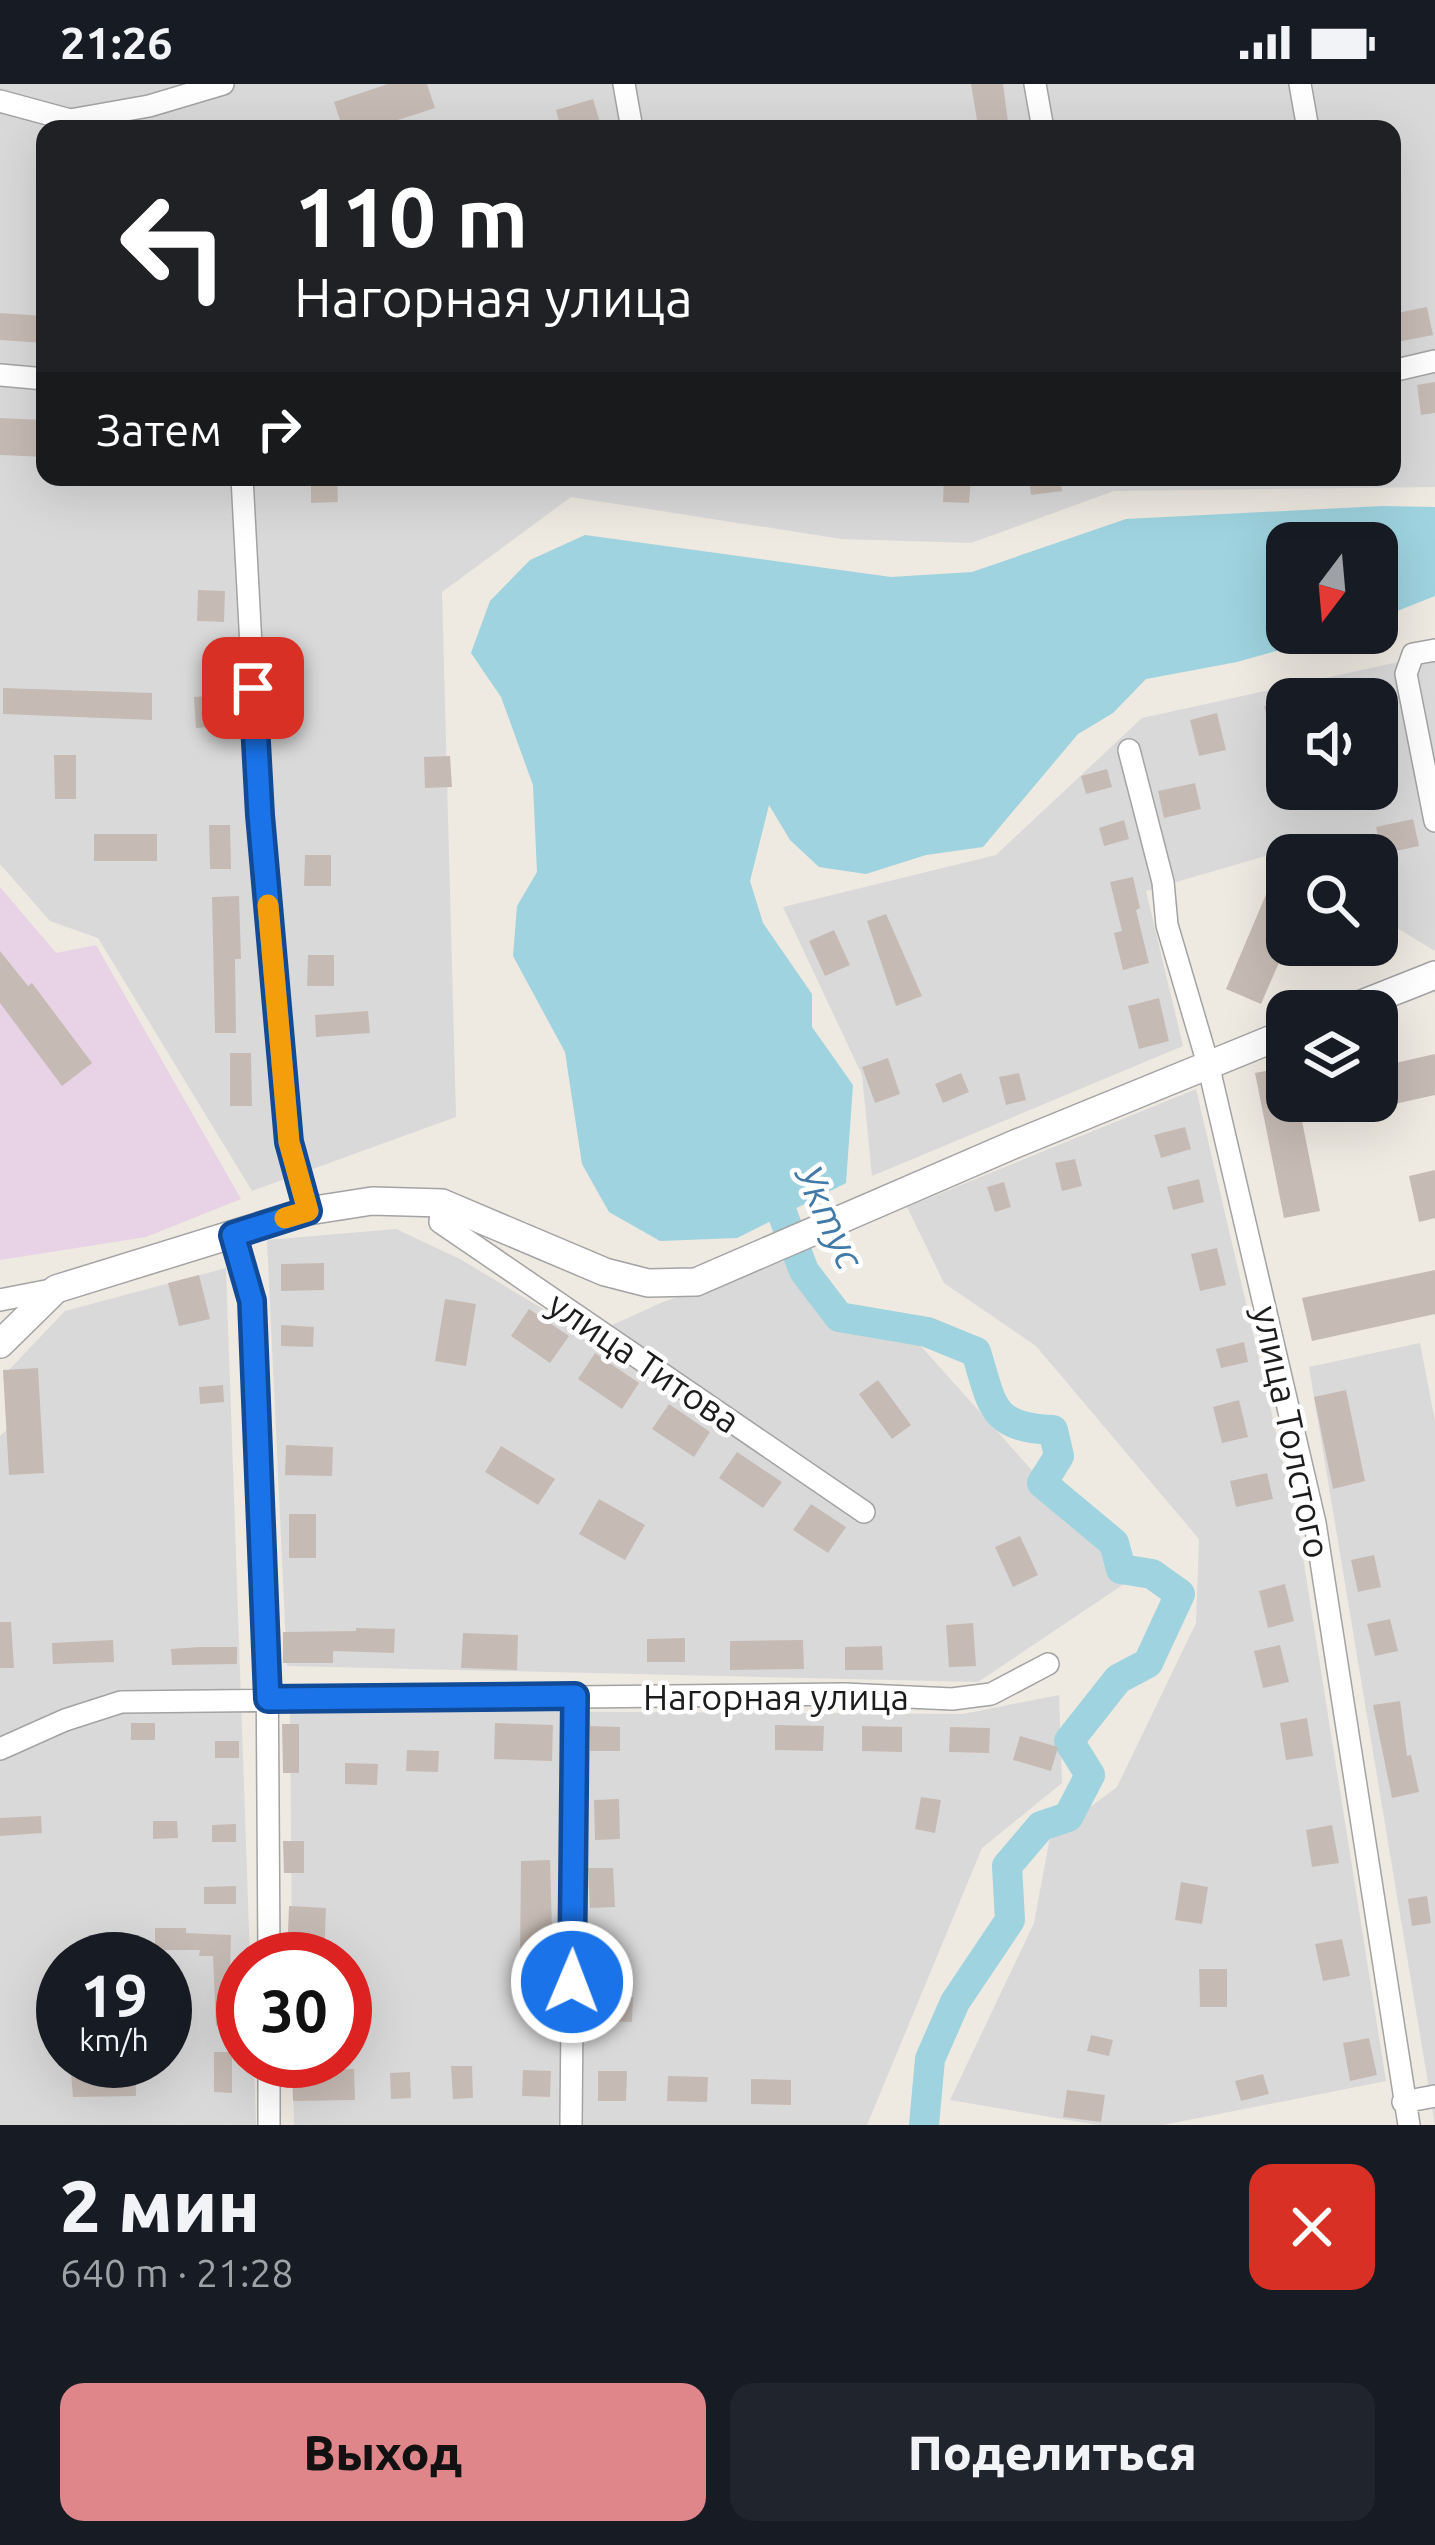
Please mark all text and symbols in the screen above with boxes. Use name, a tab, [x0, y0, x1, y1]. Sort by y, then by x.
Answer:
text: 21:26	[60, 17, 173, 68]
icon: left	[96, 168, 252, 324]
text: 110 m	[294, 169, 528, 263]
text: Нагорная улица	[294, 267, 693, 327]
icon: right	[246, 396, 312, 462]
text: Затем	[96, 404, 222, 455]
north arrow	[1266, 522, 1398, 654]
map controls	[1266, 522, 1398, 1122]
pin	[202, 637, 304, 739]
icon: arrive	[220, 655, 286, 721]
button: sound	[1266, 678, 1398, 810]
button: search	[1266, 834, 1398, 966]
button: layers	[1266, 990, 1398, 1122]
water label: Уктус	[787, 1157, 873, 1276]
street label: улица Титова	[541, 1283, 748, 1441]
street label: улица Толстого	[1246, 1302, 1339, 1562]
street label: Нагорная улица	[643, 1676, 909, 1717]
position arrow	[509, 1919, 635, 2045]
speed limit sign: 30	[216, 1932, 372, 2088]
text: 19	[80, 1961, 148, 2028]
text: km/h	[79, 2023, 149, 2057]
button: close	[1249, 2164, 1375, 2290]
text: 2 мин	[60, 2165, 260, 2246]
text: 640 m · 21:28	[60, 2251, 294, 2294]
button: Выход	[60, 2383, 706, 2521]
button: Поделиться	[730, 2383, 1375, 2521]

